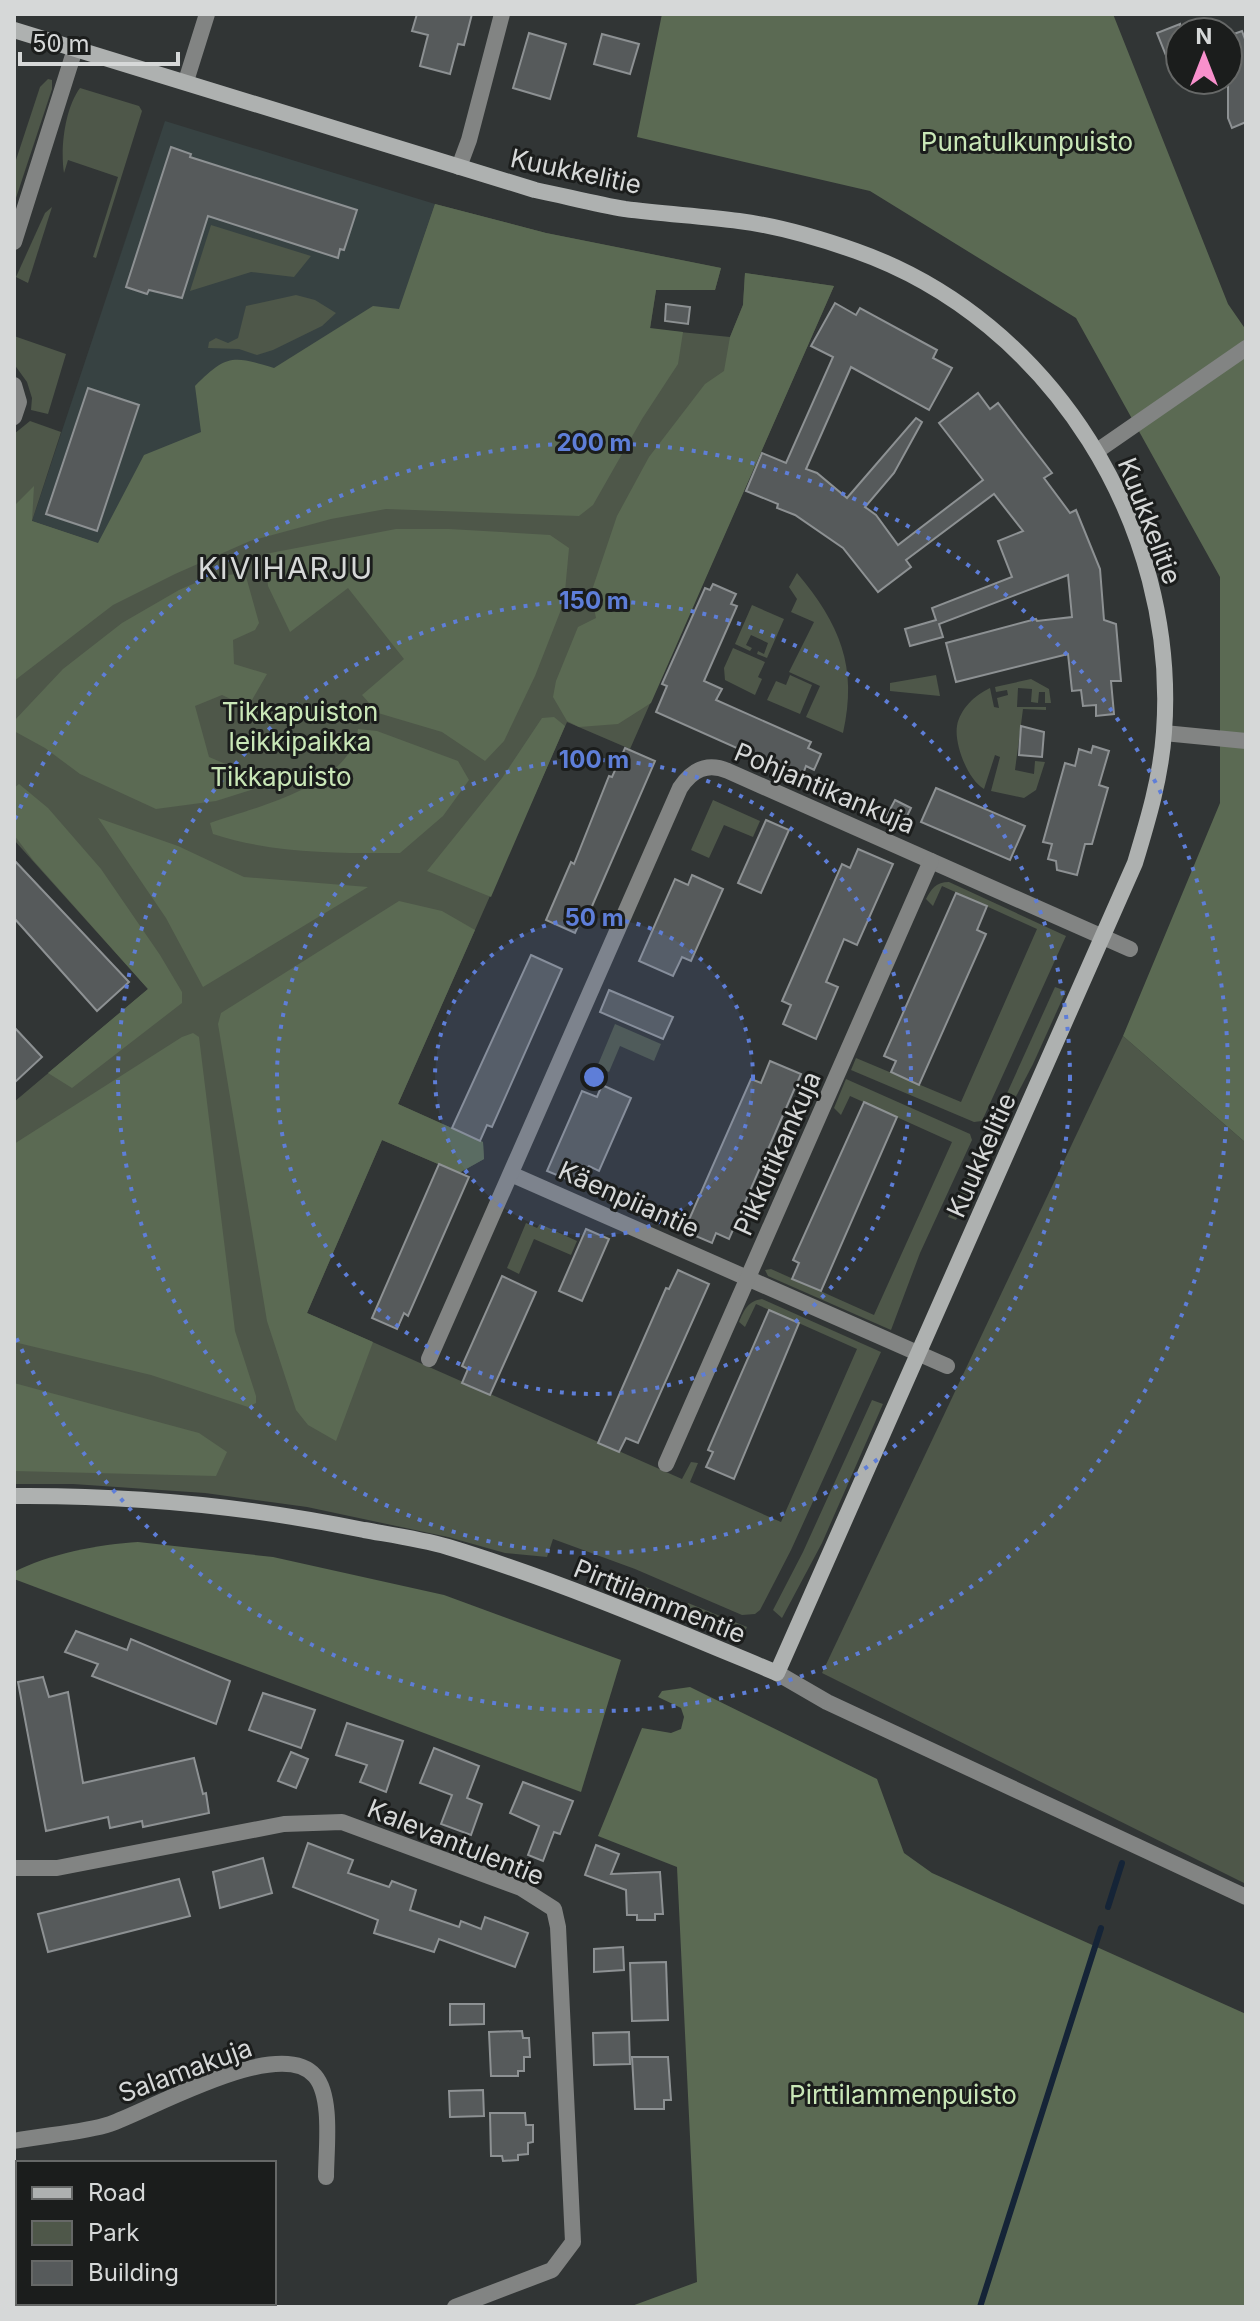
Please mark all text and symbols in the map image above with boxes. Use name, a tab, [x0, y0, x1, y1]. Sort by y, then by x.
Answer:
scale bar	[20, 16, 178, 66]
north arrow	[1164, 16, 1244, 96]
text: N	[1196, 23, 1212, 49]
text: 50 m	[32, 29, 90, 58]
park label: Punatulkunpuisto	[921, 126, 1133, 157]
street label: Kuukkelitie	[508, 142, 644, 200]
text: 200 m	[556, 428, 632, 457]
street label: Kuukkelitie	[1112, 453, 1188, 589]
district label: KIVIHARJU	[198, 550, 374, 586]
text: 150 m	[559, 586, 629, 615]
park label: Tikkapuiston leikkipaikka	[222, 696, 378, 757]
street label: Pohjantikankuja	[730, 736, 920, 840]
text: 100 m	[559, 745, 629, 774]
park label: Tikkapuisto	[210, 761, 352, 792]
text: 50 m	[564, 903, 624, 932]
centre of rings	[580, 1063, 608, 1091]
street label: Pikkutikankuja	[727, 1066, 827, 1240]
street label: Kuukkelitie	[940, 1088, 1022, 1222]
street label: Käenpiiantie	[554, 1154, 704, 1244]
street label: Pirttilammentie	[569, 1552, 751, 1650]
street label: Kalevantulentie	[363, 1792, 549, 1892]
street label: Salamakuja	[114, 2031, 256, 2109]
park label: Pirttilammenpuisto	[789, 2079, 1017, 2110]
legend	[16, 2161, 276, 2305]
text: Road	[88, 2178, 146, 2207]
text: Park	[88, 2218, 139, 2247]
text: Building	[88, 2258, 179, 2287]

